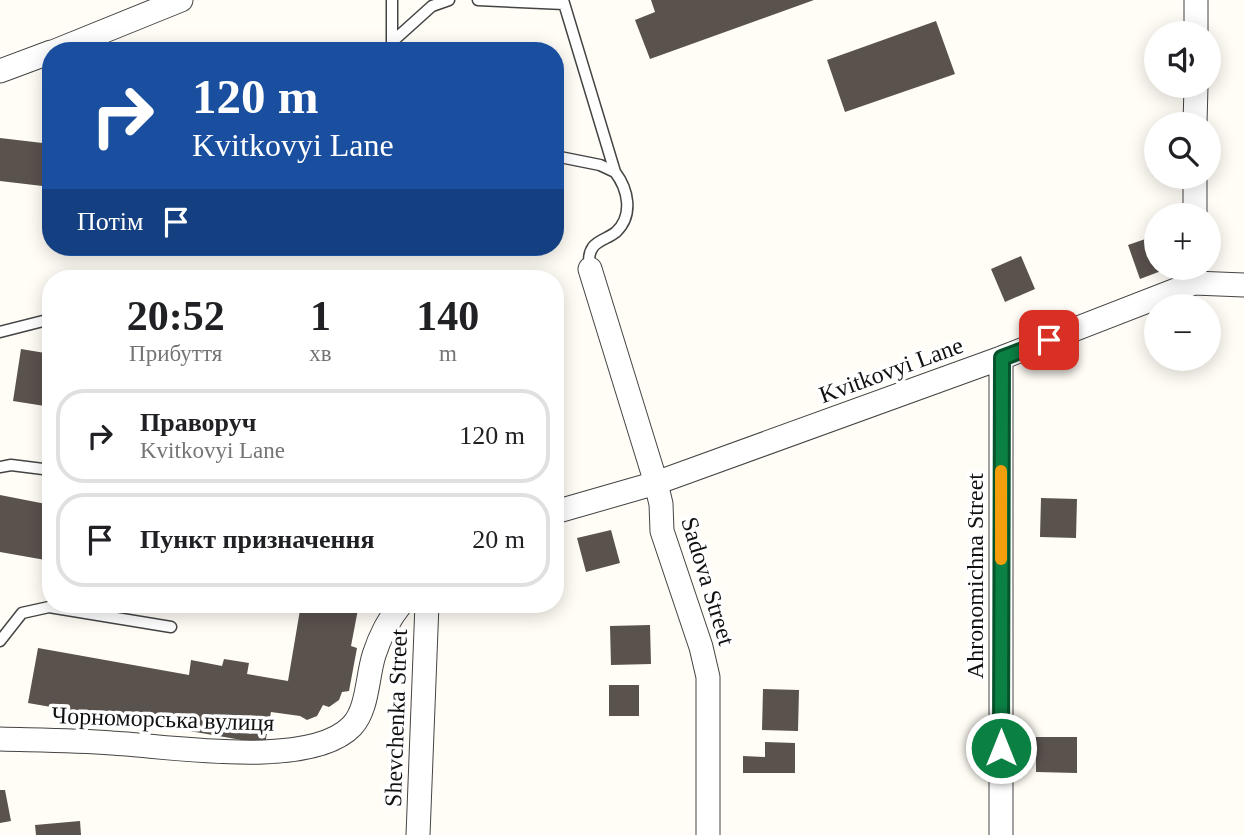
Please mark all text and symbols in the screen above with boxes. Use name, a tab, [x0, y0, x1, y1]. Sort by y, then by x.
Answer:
map controls	[1144, 21, 1221, 371]
button: sound	[1144, 21, 1221, 98]
text: 120 m	[192, 69, 319, 124]
icon: right	[77, 70, 168, 161]
button: search	[1144, 112, 1221, 189]
text: Kvitkovyi Lane	[192, 127, 394, 163]
icon: arrive	[157, 203, 195, 241]
button: +	[1144, 203, 1221, 280]
text: Потім	[77, 207, 143, 236]
text: 20:52	[127, 293, 225, 339]
text: 1	[310, 293, 331, 339]
text: 140	[416, 293, 479, 339]
button: −	[1144, 294, 1221, 371]
pin	[1019, 310, 1079, 370]
icon: arrive	[1030, 321, 1068, 359]
street label: Kvitkovyi Lane	[815, 332, 967, 408]
text: Прибуття	[129, 341, 222, 366]
text: хв	[309, 341, 332, 366]
text: m	[439, 341, 457, 366]
text: Праворуч	[140, 408, 256, 437]
icon: right	[81, 417, 119, 455]
text: 120 m	[459, 421, 525, 450]
text: Kvitkovyi Lane	[140, 438, 285, 463]
street label: Ahronomichna Street	[962, 473, 988, 679]
street label: Sadova Street	[676, 514, 740, 649]
icon: arrive	[81, 521, 119, 559]
text: Пункт призначення	[140, 525, 375, 554]
text: 20 m	[472, 525, 525, 554]
street label: Shevchenka Street	[380, 628, 412, 807]
street label: Чорноморська вулиця	[51, 702, 275, 736]
position arrow	[964, 711, 1038, 785]

